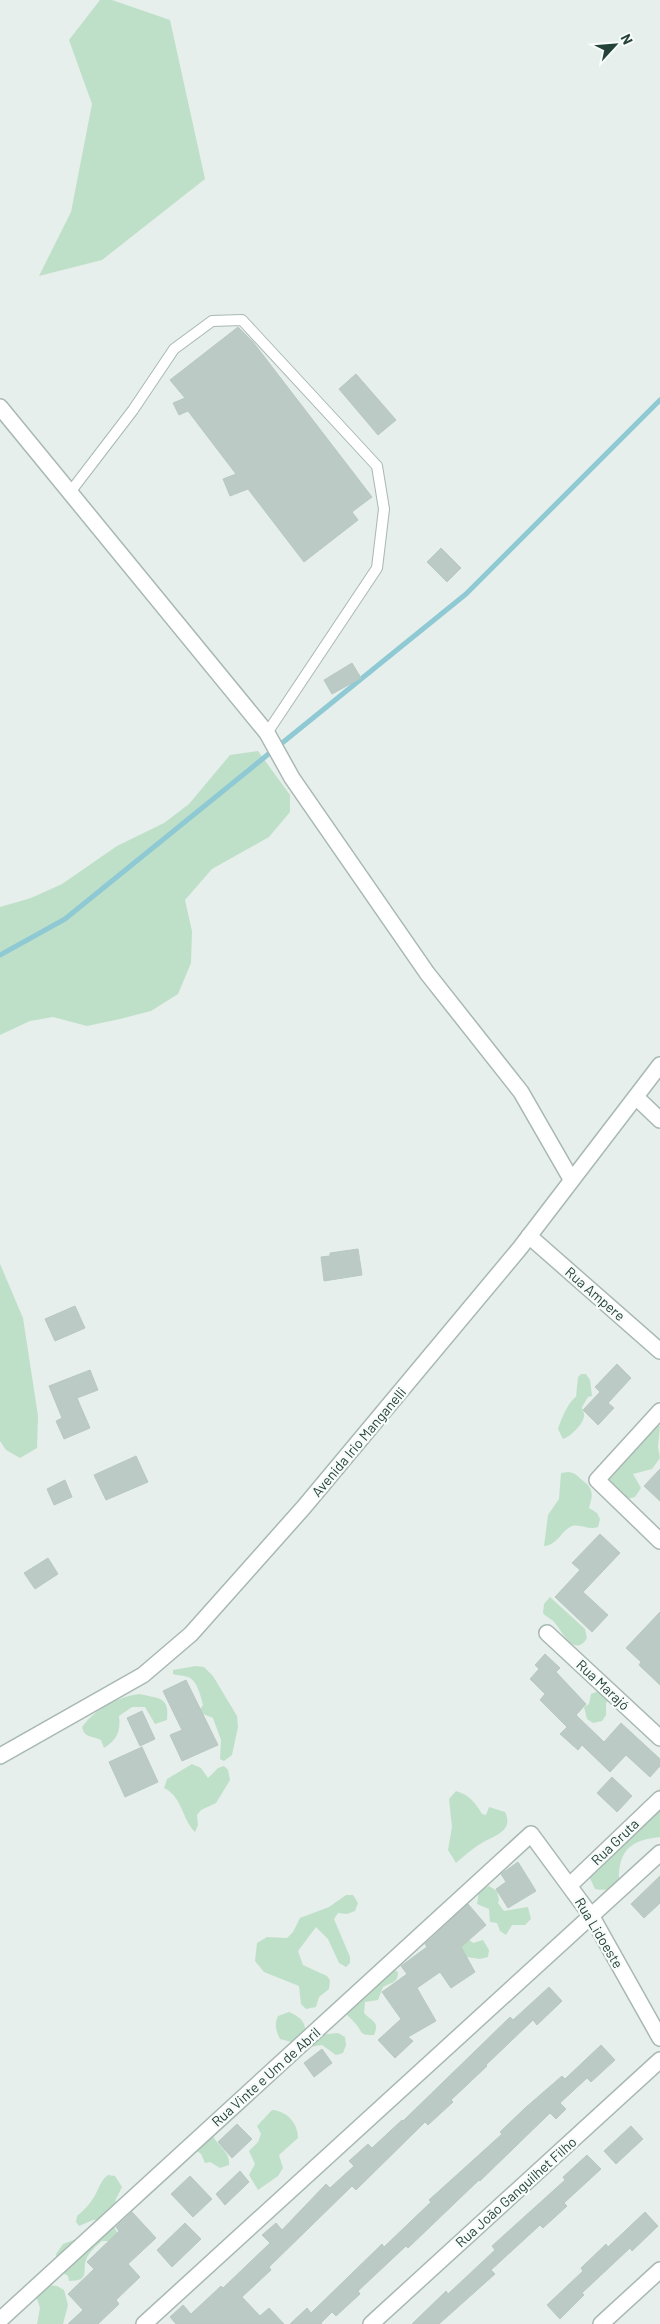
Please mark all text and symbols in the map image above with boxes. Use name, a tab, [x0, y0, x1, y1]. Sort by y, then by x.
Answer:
north arrow	[590, 20, 640, 70]
text: N	[617, 31, 637, 47]
street label: Rua Ampere	[562, 1263, 629, 1324]
street label: Avenida Irio Manganelli	[308, 1383, 409, 1500]
street label: Rua Marajó	[573, 1656, 633, 1713]
street label: Rua Gruta	[587, 1815, 642, 1868]
street label: Rua Lidoeste	[572, 1894, 627, 1971]
street label: Rua Vinte e Um de Abril	[208, 2023, 323, 2130]
street label: Rua João Ganguilhet Filho	[452, 2133, 580, 2250]

